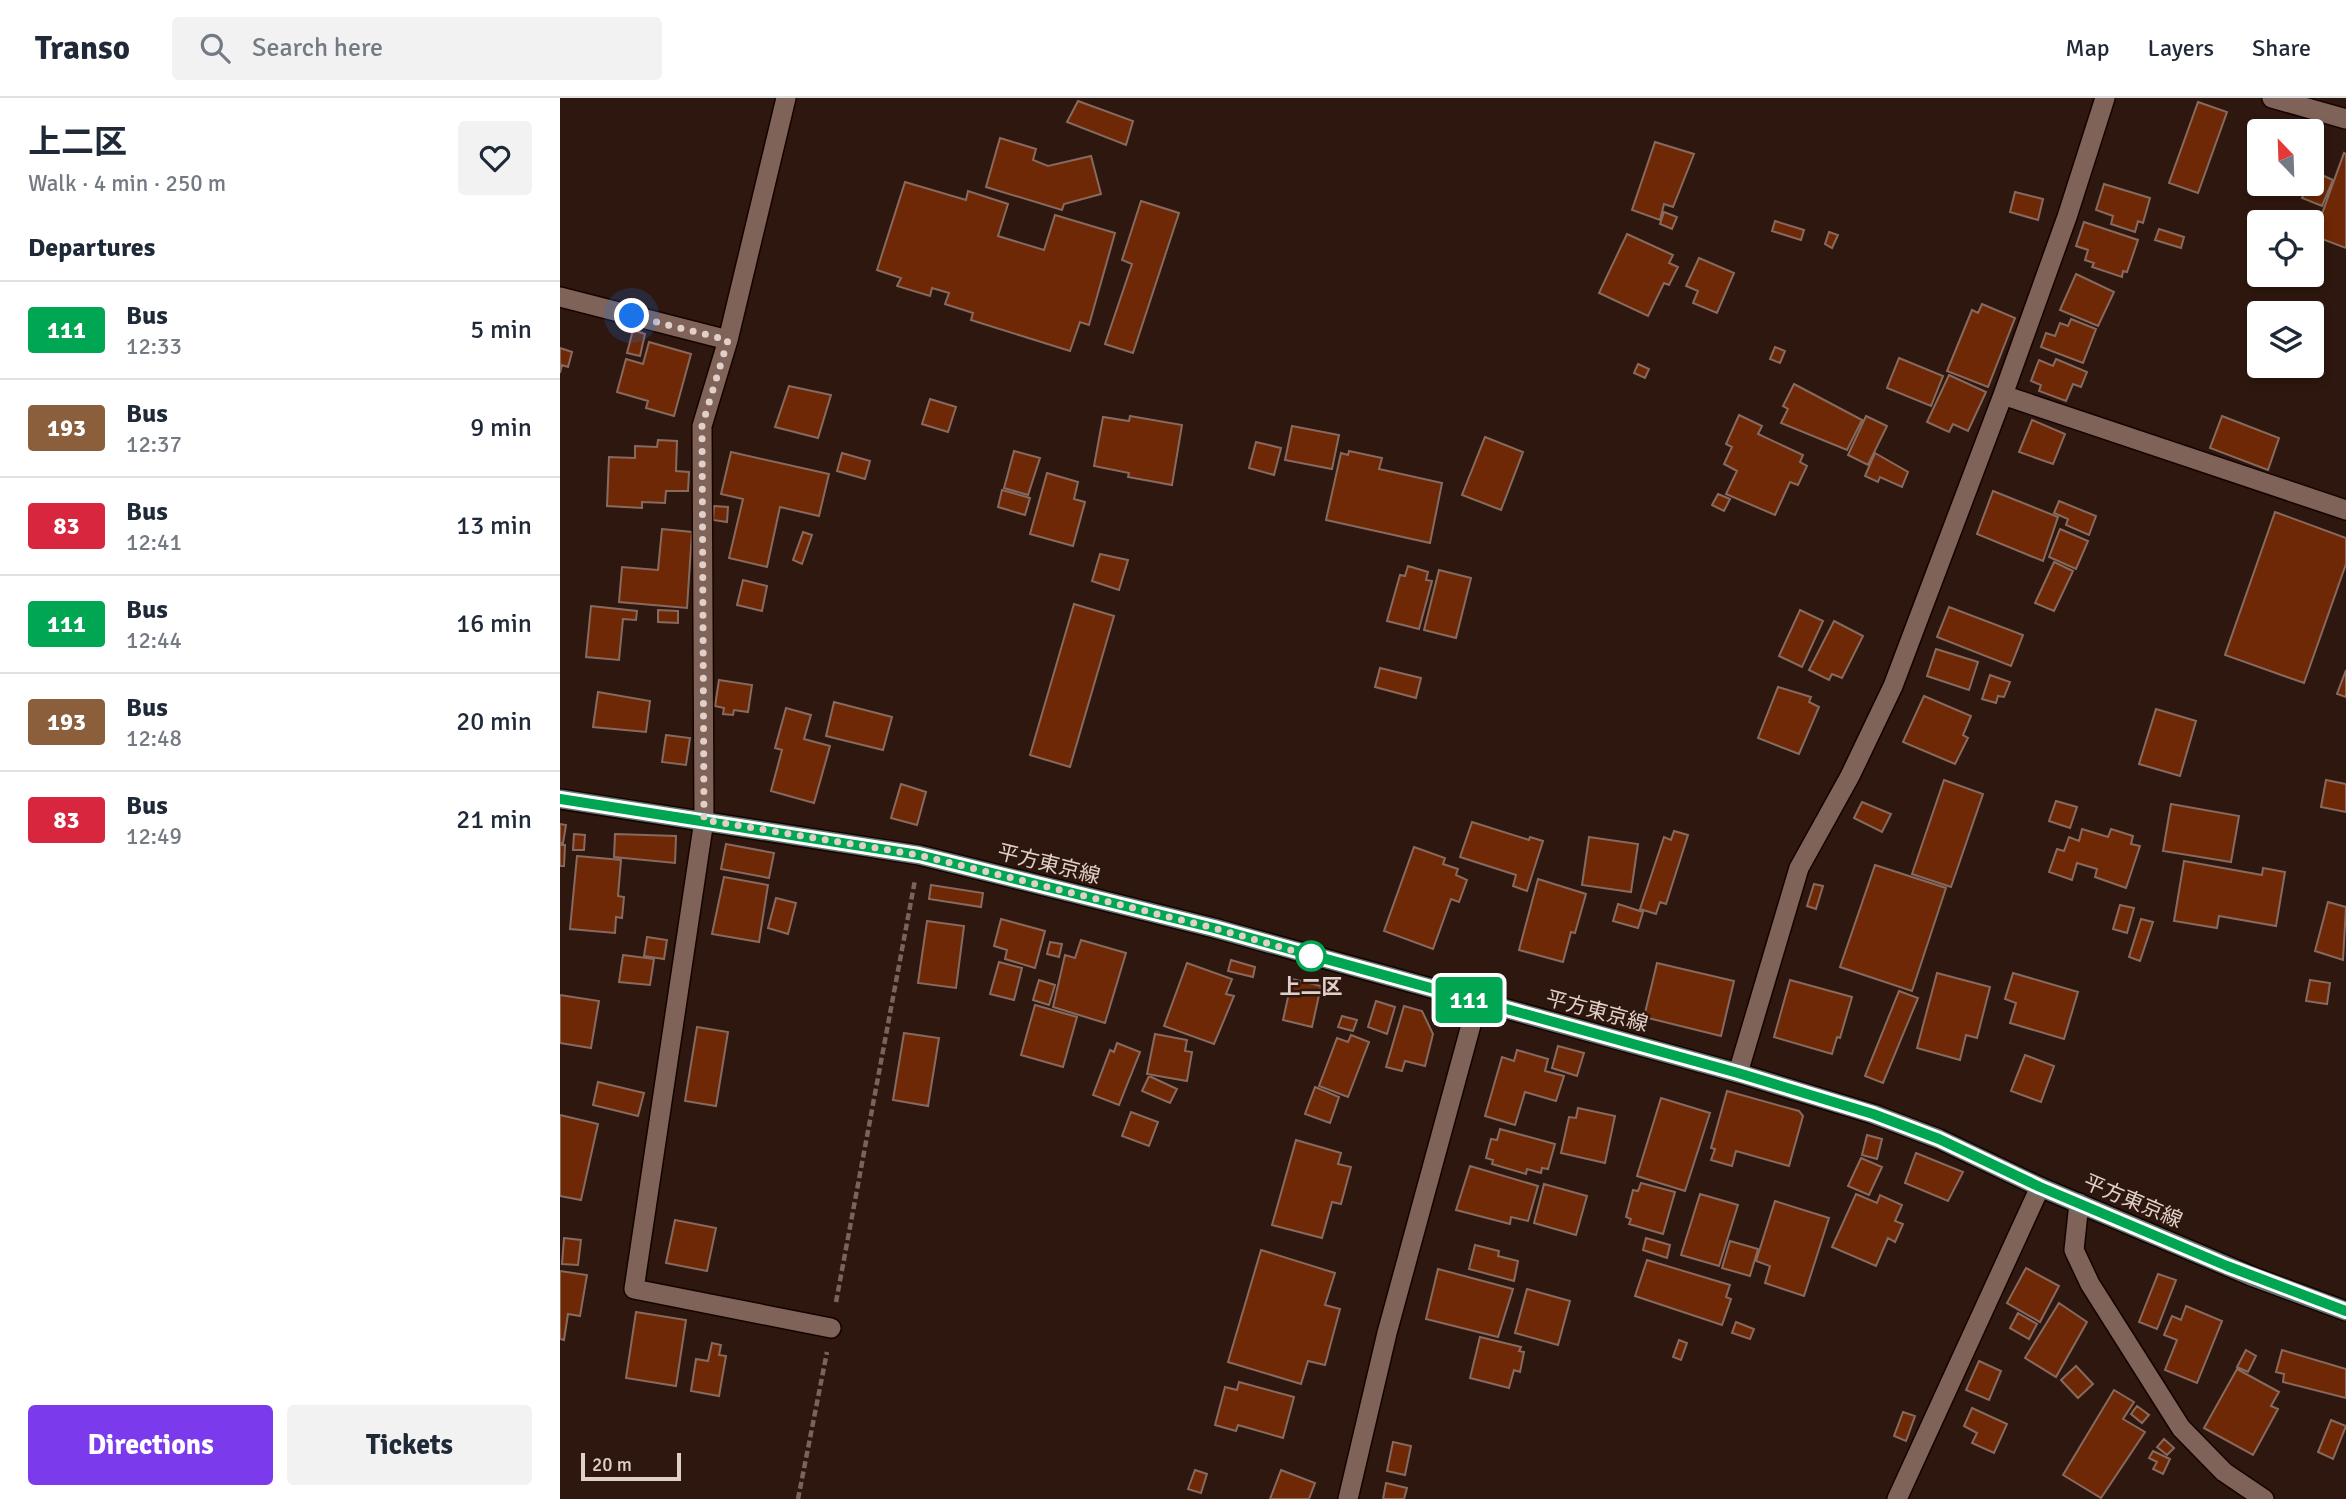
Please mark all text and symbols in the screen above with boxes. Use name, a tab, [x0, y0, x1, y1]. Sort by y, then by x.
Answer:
search box	[172, 17, 662, 80]
text: Transo	[35, 28, 130, 69]
icon: search	[196, 29, 234, 67]
text: Search here	[252, 32, 383, 64]
text: Map	[2065, 33, 2110, 63]
text: Layers	[2148, 33, 2214, 63]
text: Share	[2252, 33, 2311, 63]
north arrow	[2247, 119, 2324, 196]
map controls	[2247, 119, 2324, 378]
button: heart	[458, 121, 532, 195]
text: 上二区	[28, 122, 127, 163]
text: Walk · 4 min · 250 m	[28, 169, 226, 198]
button: locate	[2247, 210, 2324, 287]
text: Departures	[28, 232, 155, 264]
your location	[614, 298, 649, 333]
text: Bus	[126, 300, 168, 332]
button: layers	[2247, 301, 2324, 378]
text: 5 min	[470, 314, 532, 346]
text: 111	[47, 315, 86, 345]
text: 12:33	[126, 332, 182, 361]
text: Bus	[126, 398, 168, 430]
text: 9 min	[470, 412, 532, 444]
text: 193	[47, 413, 86, 443]
text: 12:37	[126, 430, 182, 459]
text: Bus	[126, 496, 168, 528]
text: 13 min	[456, 510, 532, 542]
text: 83	[54, 511, 79, 541]
text: 12:41	[126, 528, 182, 557]
text: Bus	[126, 594, 168, 626]
text: 16 min	[456, 608, 532, 640]
text: 111	[47, 609, 86, 639]
text: 12:44	[126, 626, 182, 655]
text: Bus	[126, 692, 168, 724]
text: 20 min	[456, 706, 532, 738]
text: 193	[47, 707, 86, 737]
text: 12:48	[126, 724, 182, 753]
text: Bus	[126, 790, 168, 822]
text: 21 min	[456, 804, 532, 836]
text: 83	[54, 805, 79, 835]
text: 12:49	[126, 822, 182, 851]
street label: 平方東京線	[995, 839, 1103, 889]
marker: 上二区	[1296, 941, 1326, 971]
place label: 上二区	[1280, 974, 1343, 1000]
line badge: 111	[1429, 977, 1509, 1023]
text: 111	[1450, 985, 1488, 1015]
street label: 平方東京線	[1543, 985, 1651, 1037]
street label: 平方東京線	[2080, 1169, 2186, 1233]
button: Directions	[28, 1405, 273, 1485]
button: Tickets	[287, 1405, 532, 1485]
scale bar	[581, 1450, 681, 1482]
text: 20 m	[592, 1453, 632, 1477]

